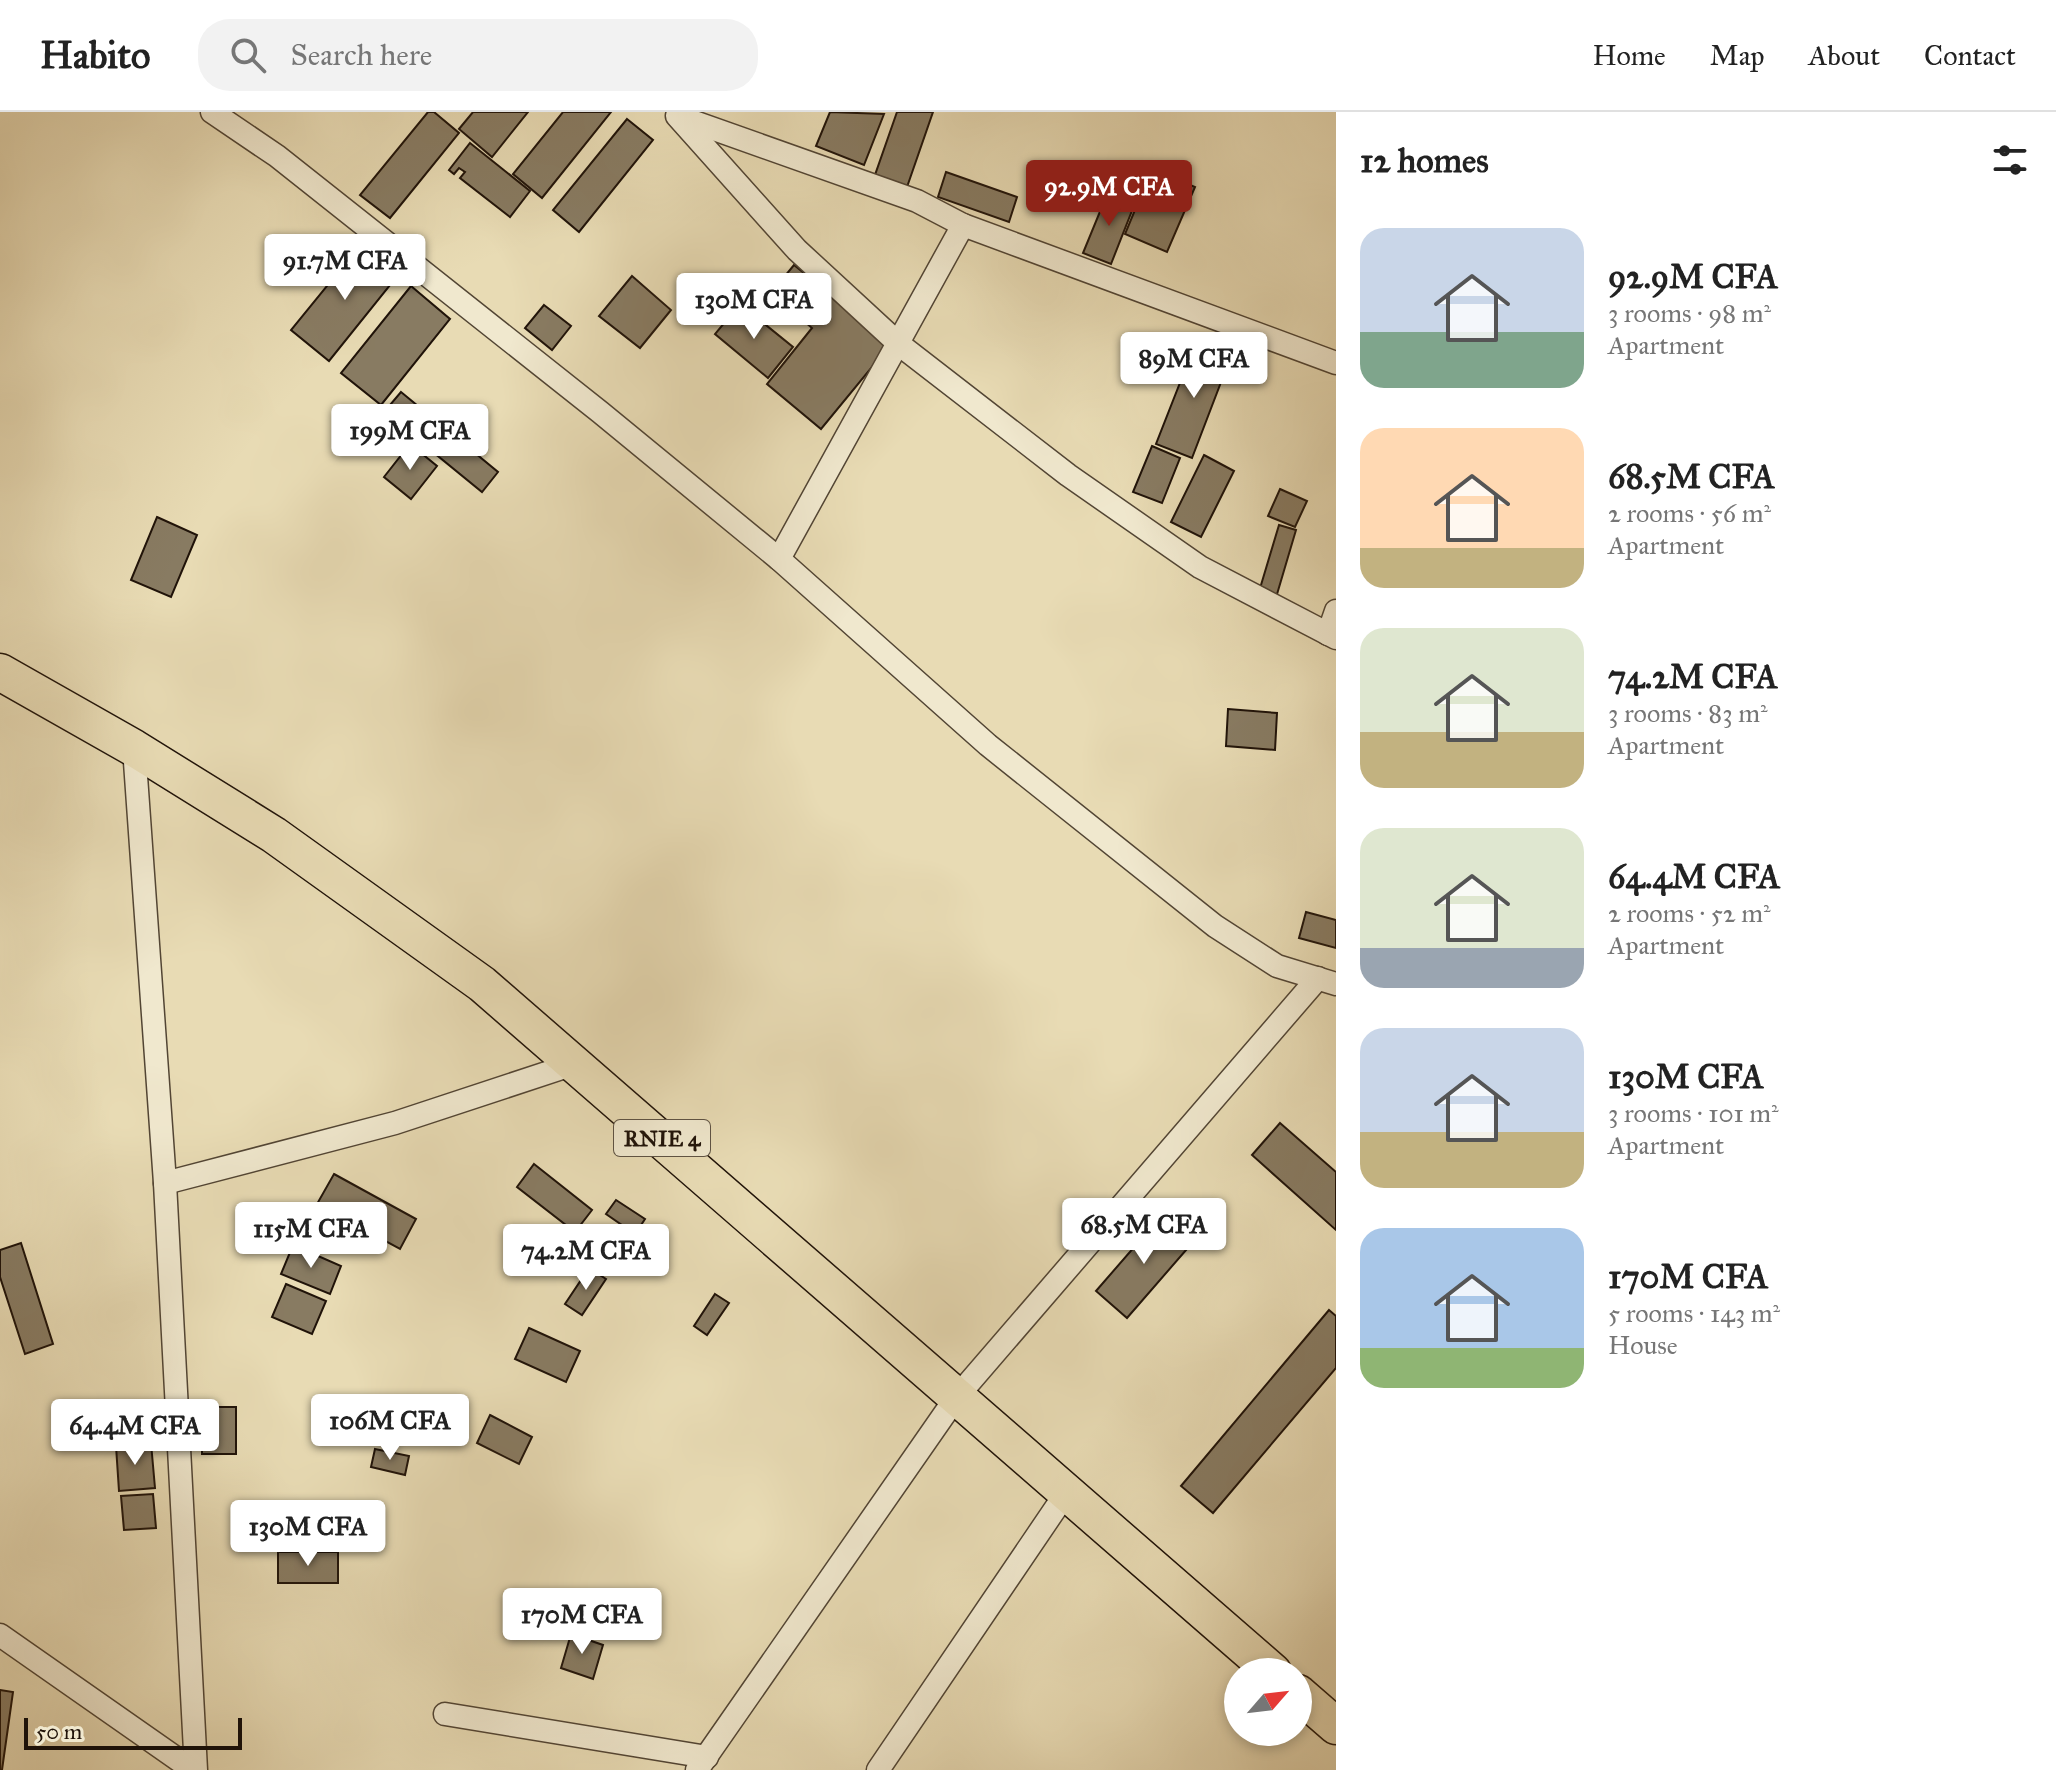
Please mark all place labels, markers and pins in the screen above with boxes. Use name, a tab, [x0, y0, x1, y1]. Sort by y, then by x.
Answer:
pin: 92.9M CFA	[1017, 160, 1201, 228]
pin: 91.7M CFA	[253, 234, 437, 302]
pin: 130M CFA	[671, 273, 837, 341]
pin: 89M CFA	[1120, 332, 1268, 400]
pin: 199M CFA	[327, 404, 493, 472]
pin: 68.5M CFA	[1052, 1198, 1236, 1266]
pin: 115M CFA	[228, 1202, 394, 1270]
pin: 74.2M CFA	[494, 1224, 678, 1292]
pin: 106M CFA	[307, 1394, 473, 1462]
pin: 64.4M CFA	[43, 1399, 227, 1467]
pin: 130M CFA	[225, 1500, 391, 1568]
pin: 170M CFA	[499, 1588, 665, 1656]

